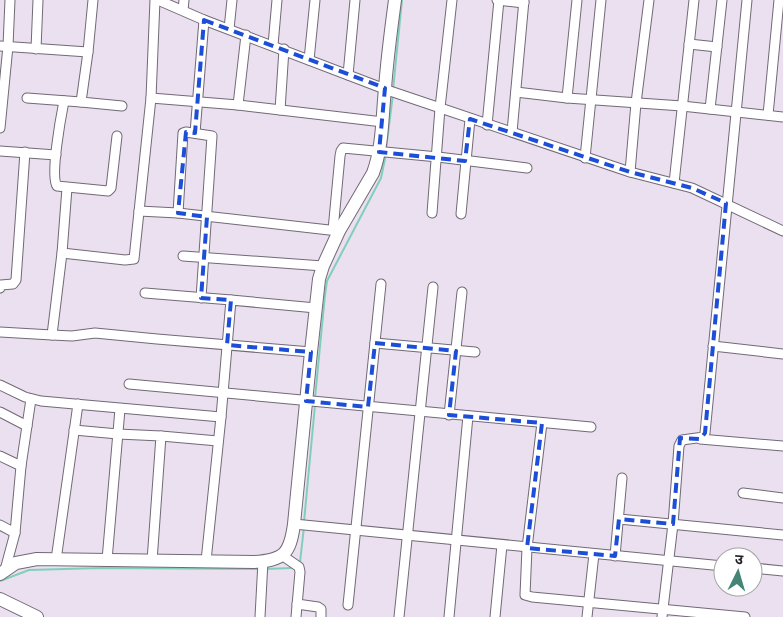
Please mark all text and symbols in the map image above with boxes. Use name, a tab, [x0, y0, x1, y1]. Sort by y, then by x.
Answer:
north arrow	[713, 547, 763, 597]
text: उ	[734, 551, 745, 568]

